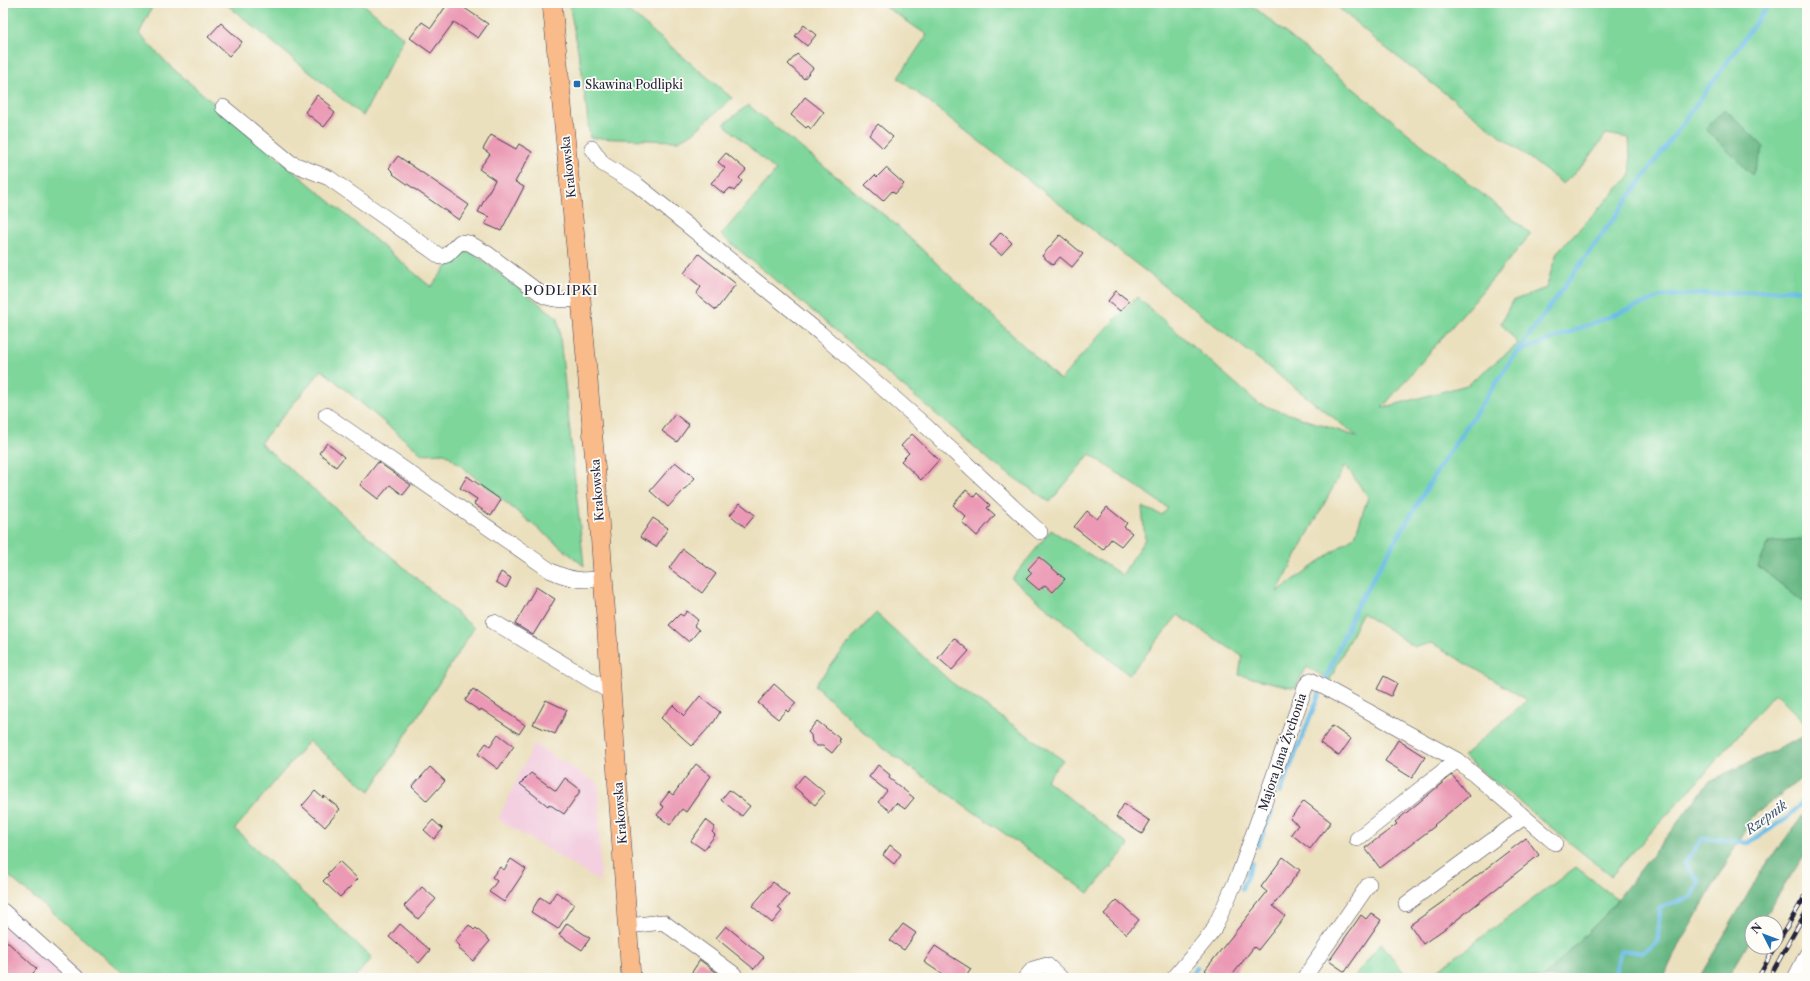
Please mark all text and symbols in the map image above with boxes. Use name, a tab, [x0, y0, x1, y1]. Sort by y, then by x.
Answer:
place label: Skawina Podlipki	[585, 77, 683, 92]
marker: Skawina Podlipki	[572, 79, 582, 89]
street label: Krakowska	[557, 135, 579, 199]
district label: PODLIPKI	[524, 282, 598, 298]
street label: Krakowska	[587, 458, 607, 522]
street label: Majora Jana Żychonia	[1254, 690, 1309, 813]
street label: Krakowska	[610, 781, 630, 845]
water label: Rzepnik	[1741, 796, 1790, 838]
north arrow	[1744, 915, 1784, 955]
text: N	[1748, 920, 1765, 937]

